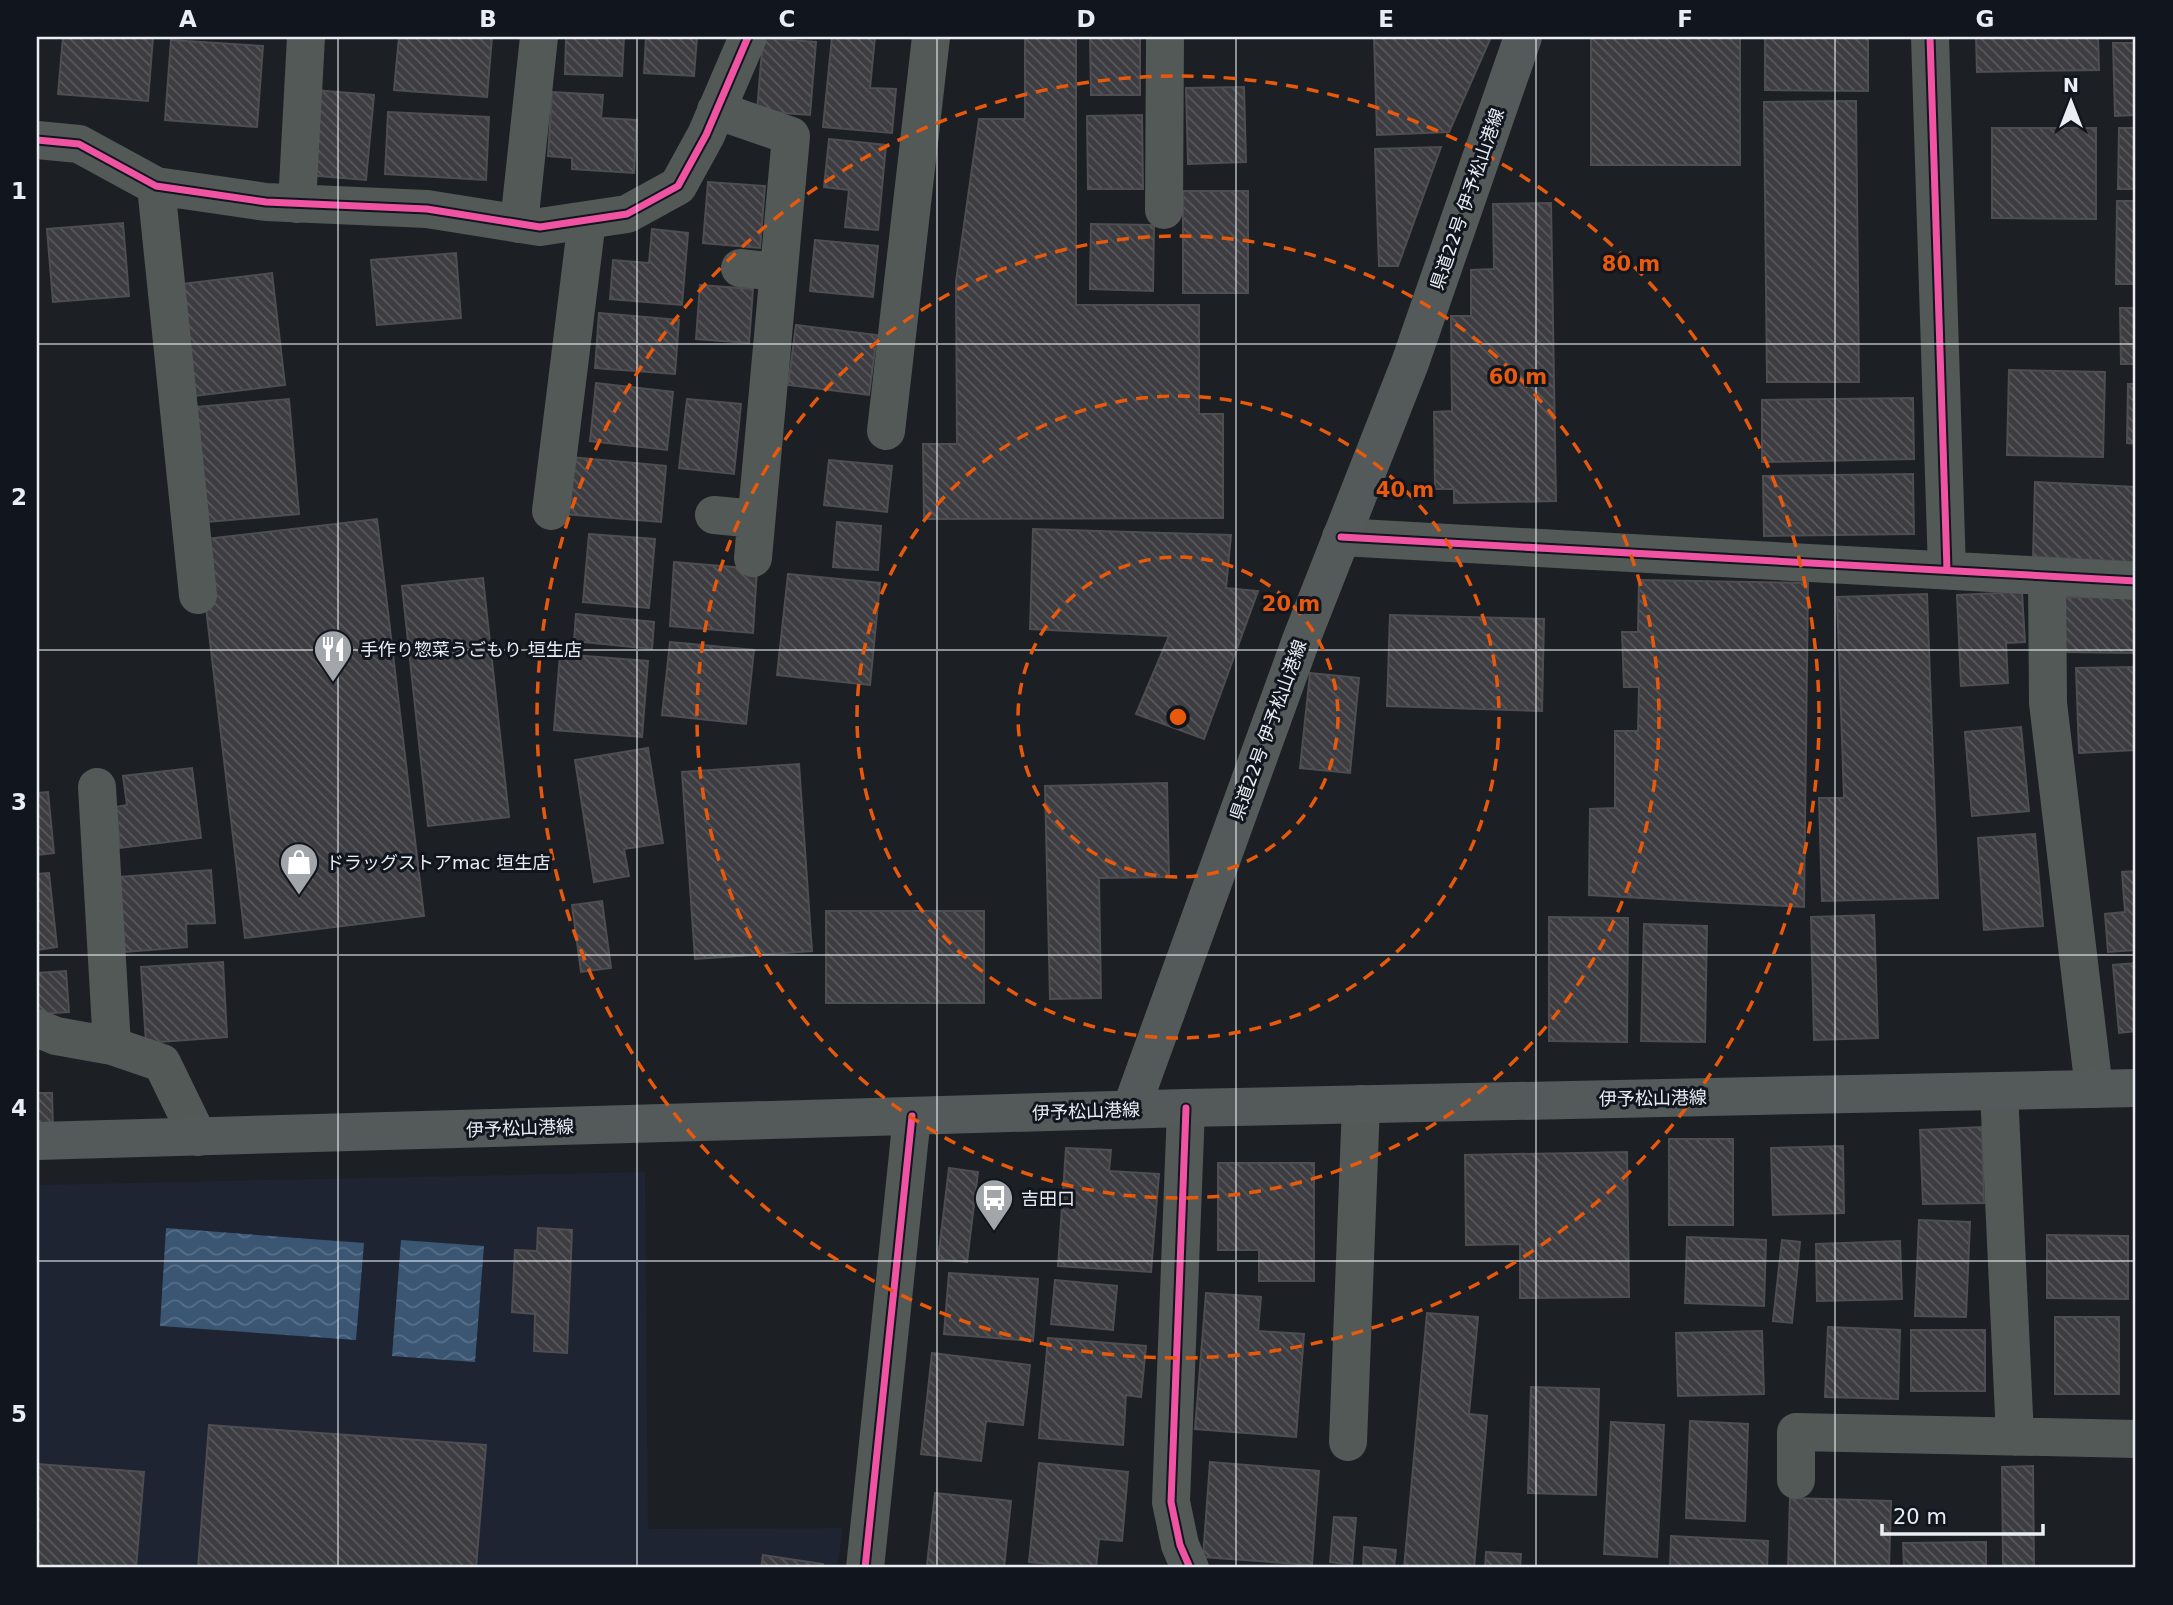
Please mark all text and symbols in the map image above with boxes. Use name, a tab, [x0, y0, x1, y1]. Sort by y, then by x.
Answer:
text: A	[179, 6, 197, 32]
text: B	[479, 6, 497, 32]
text: C	[779, 6, 795, 32]
text: D	[1076, 6, 1096, 32]
text: E	[1378, 6, 1394, 32]
text: F	[1677, 6, 1693, 32]
text: G	[1976, 6, 1994, 32]
north arrow	[2036, 66, 2106, 136]
text: N	[2063, 74, 2079, 96]
street label: 県道22号 伊予松山港線	[1426, 105, 1508, 293]
text: 1	[11, 178, 27, 204]
text: 80 m	[1602, 252, 1660, 276]
text: 60 m	[1489, 365, 1547, 389]
text: 40 m	[1376, 478, 1434, 502]
text: 2	[11, 484, 27, 510]
text: 20 m	[1262, 592, 1320, 616]
restaurant icon: 手作り惣菜うごもり 垣生店	[312, 628, 354, 683]
street label: 県道22号 伊予松山港線	[1226, 637, 1310, 823]
place label: 手作り惣菜うごもり 垣生店	[360, 639, 582, 660]
centre of rings	[1166, 705, 1190, 729]
text: 3	[11, 789, 27, 815]
shop icon: ドラッグストアmac 垣生店	[278, 841, 320, 896]
place label: ドラッグストアmac 垣生店	[326, 852, 550, 873]
street label: 伊予松山港線	[1599, 1087, 1707, 1109]
text: 4	[11, 1095, 27, 1121]
street label: 伊予松山港線	[1032, 1099, 1140, 1123]
street label: 伊予松山港線	[466, 1116, 574, 1140]
bus stop icon: 吉田口	[973, 1177, 1015, 1232]
place label: 吉田口	[1021, 1188, 1075, 1209]
text: 5	[11, 1401, 27, 1427]
scale bar	[1882, 1493, 2044, 1537]
text: 20 m	[1893, 1505, 1947, 1529]

